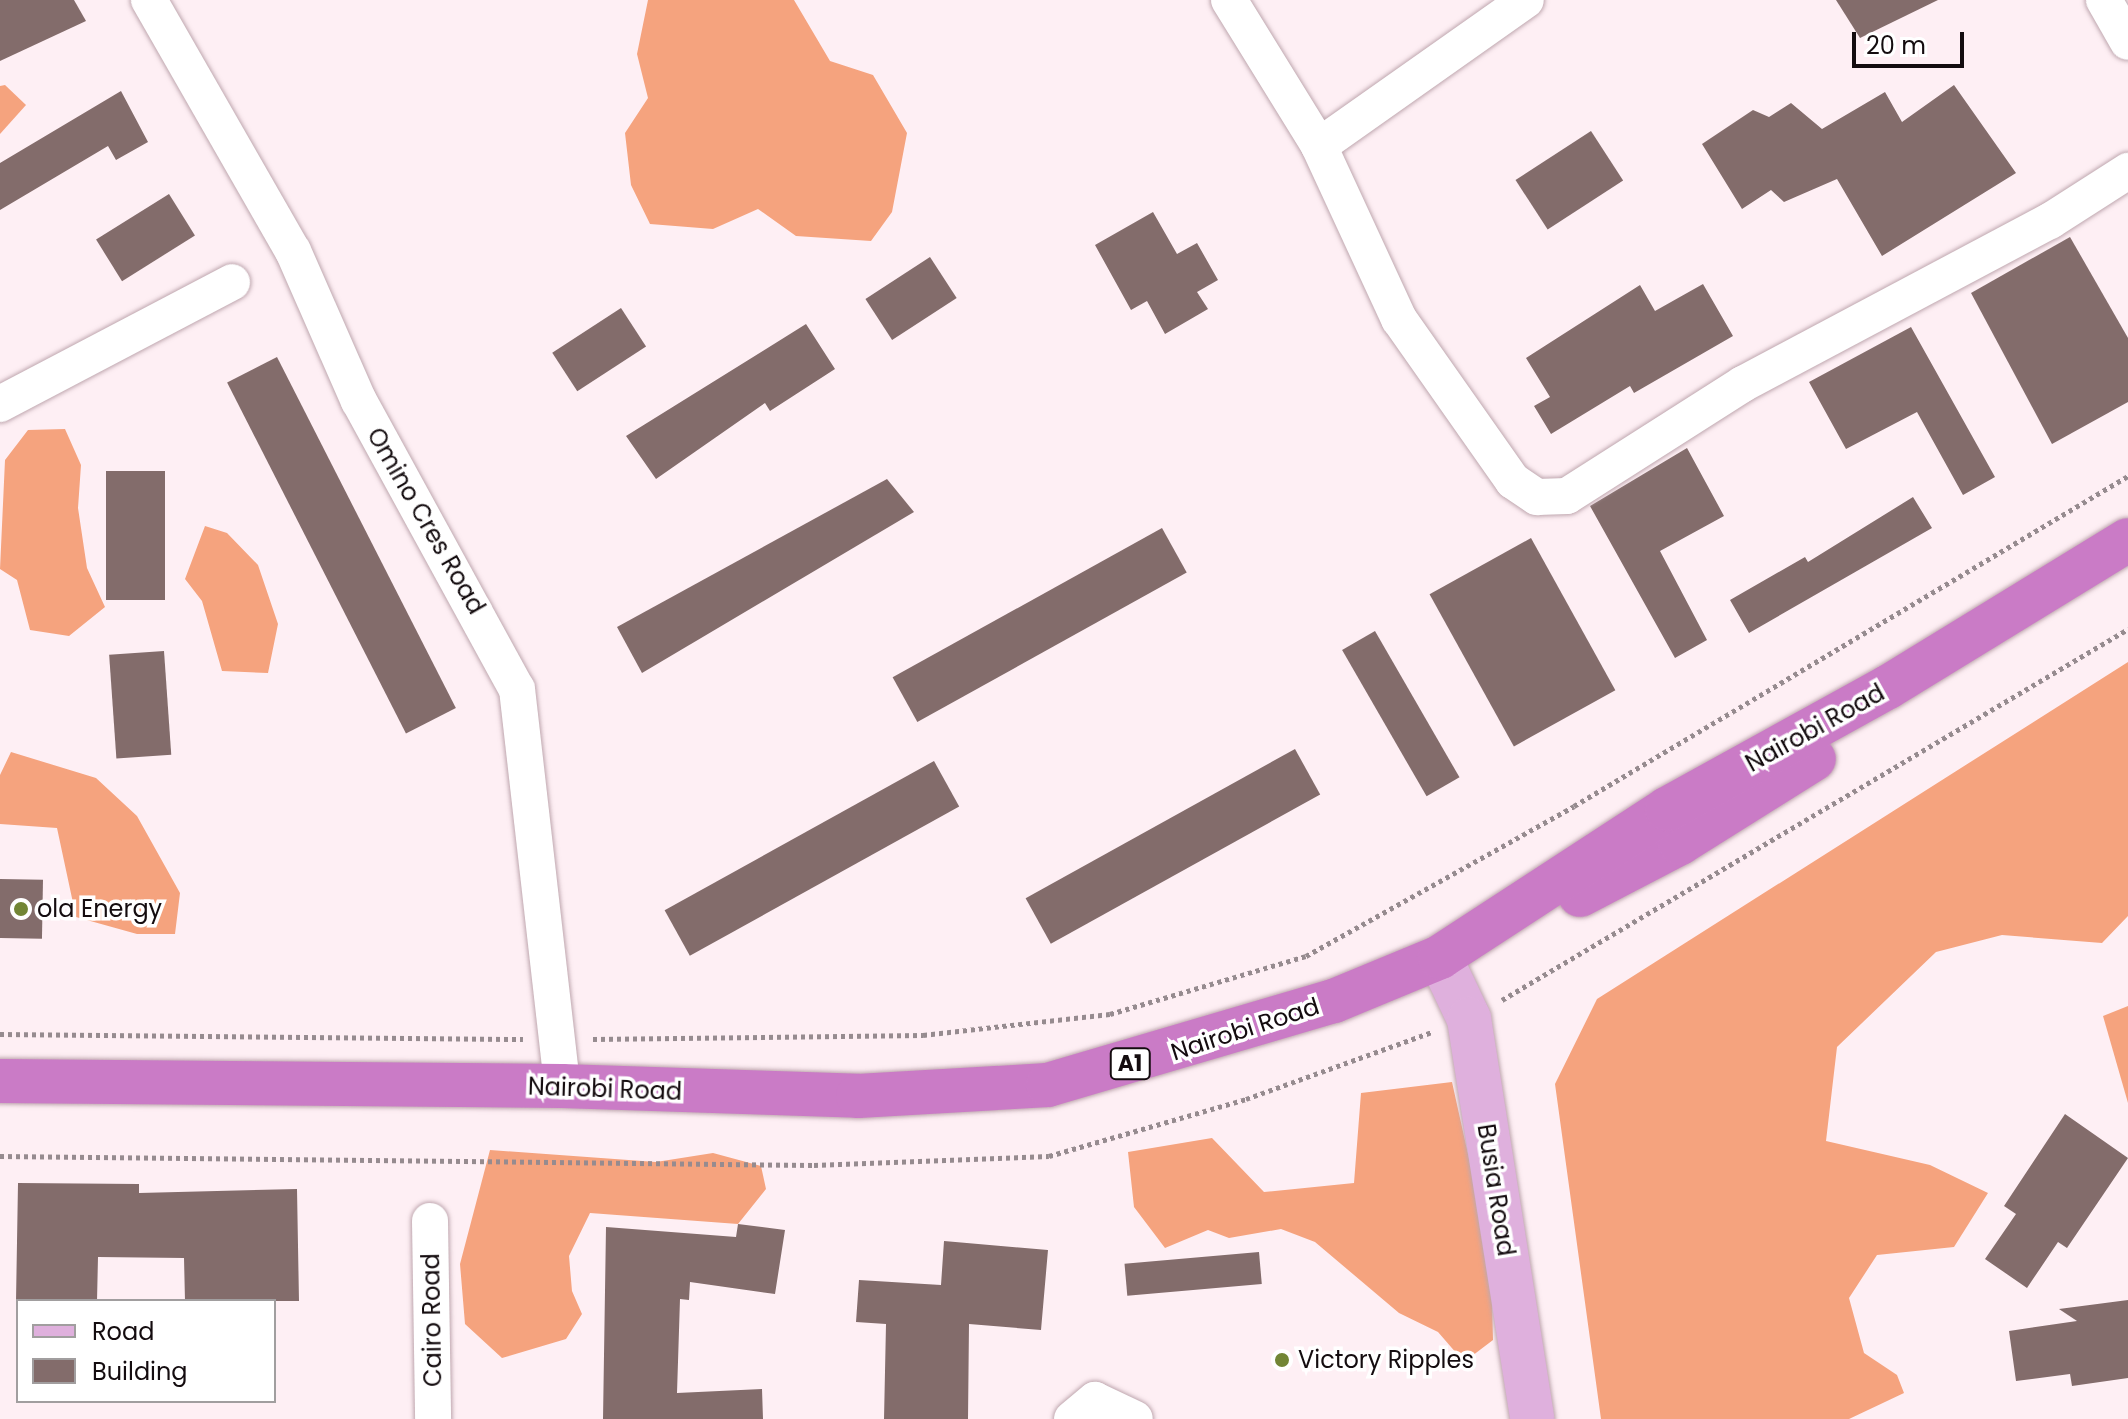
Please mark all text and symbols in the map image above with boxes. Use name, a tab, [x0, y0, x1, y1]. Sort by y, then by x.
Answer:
scale bar	[1856, 16, 1968, 66]
text: 20 m	[1866, 29, 1926, 62]
street label: Omino Cres Road	[361, 423, 491, 619]
street label: Nairobi Road	[1741, 678, 1889, 778]
place label: ola Energy	[37, 895, 162, 923]
marker: ola Energy	[12, 900, 30, 918]
street label: Nairobi Road	[1167, 991, 1323, 1067]
road number: A1	[1108, 1046, 1152, 1082]
street label: Nairobi Road	[527, 1072, 683, 1106]
street label: Busia Road	[1471, 1122, 1521, 1258]
street label: Cairo Road	[416, 1253, 448, 1387]
legend	[16, 1299, 276, 1403]
text: Road	[92, 1315, 154, 1348]
place label: Victory Ripples	[1298, 1346, 1474, 1374]
marker: Victory Ripples	[1273, 1351, 1291, 1369]
text: Building	[92, 1355, 188, 1388]

